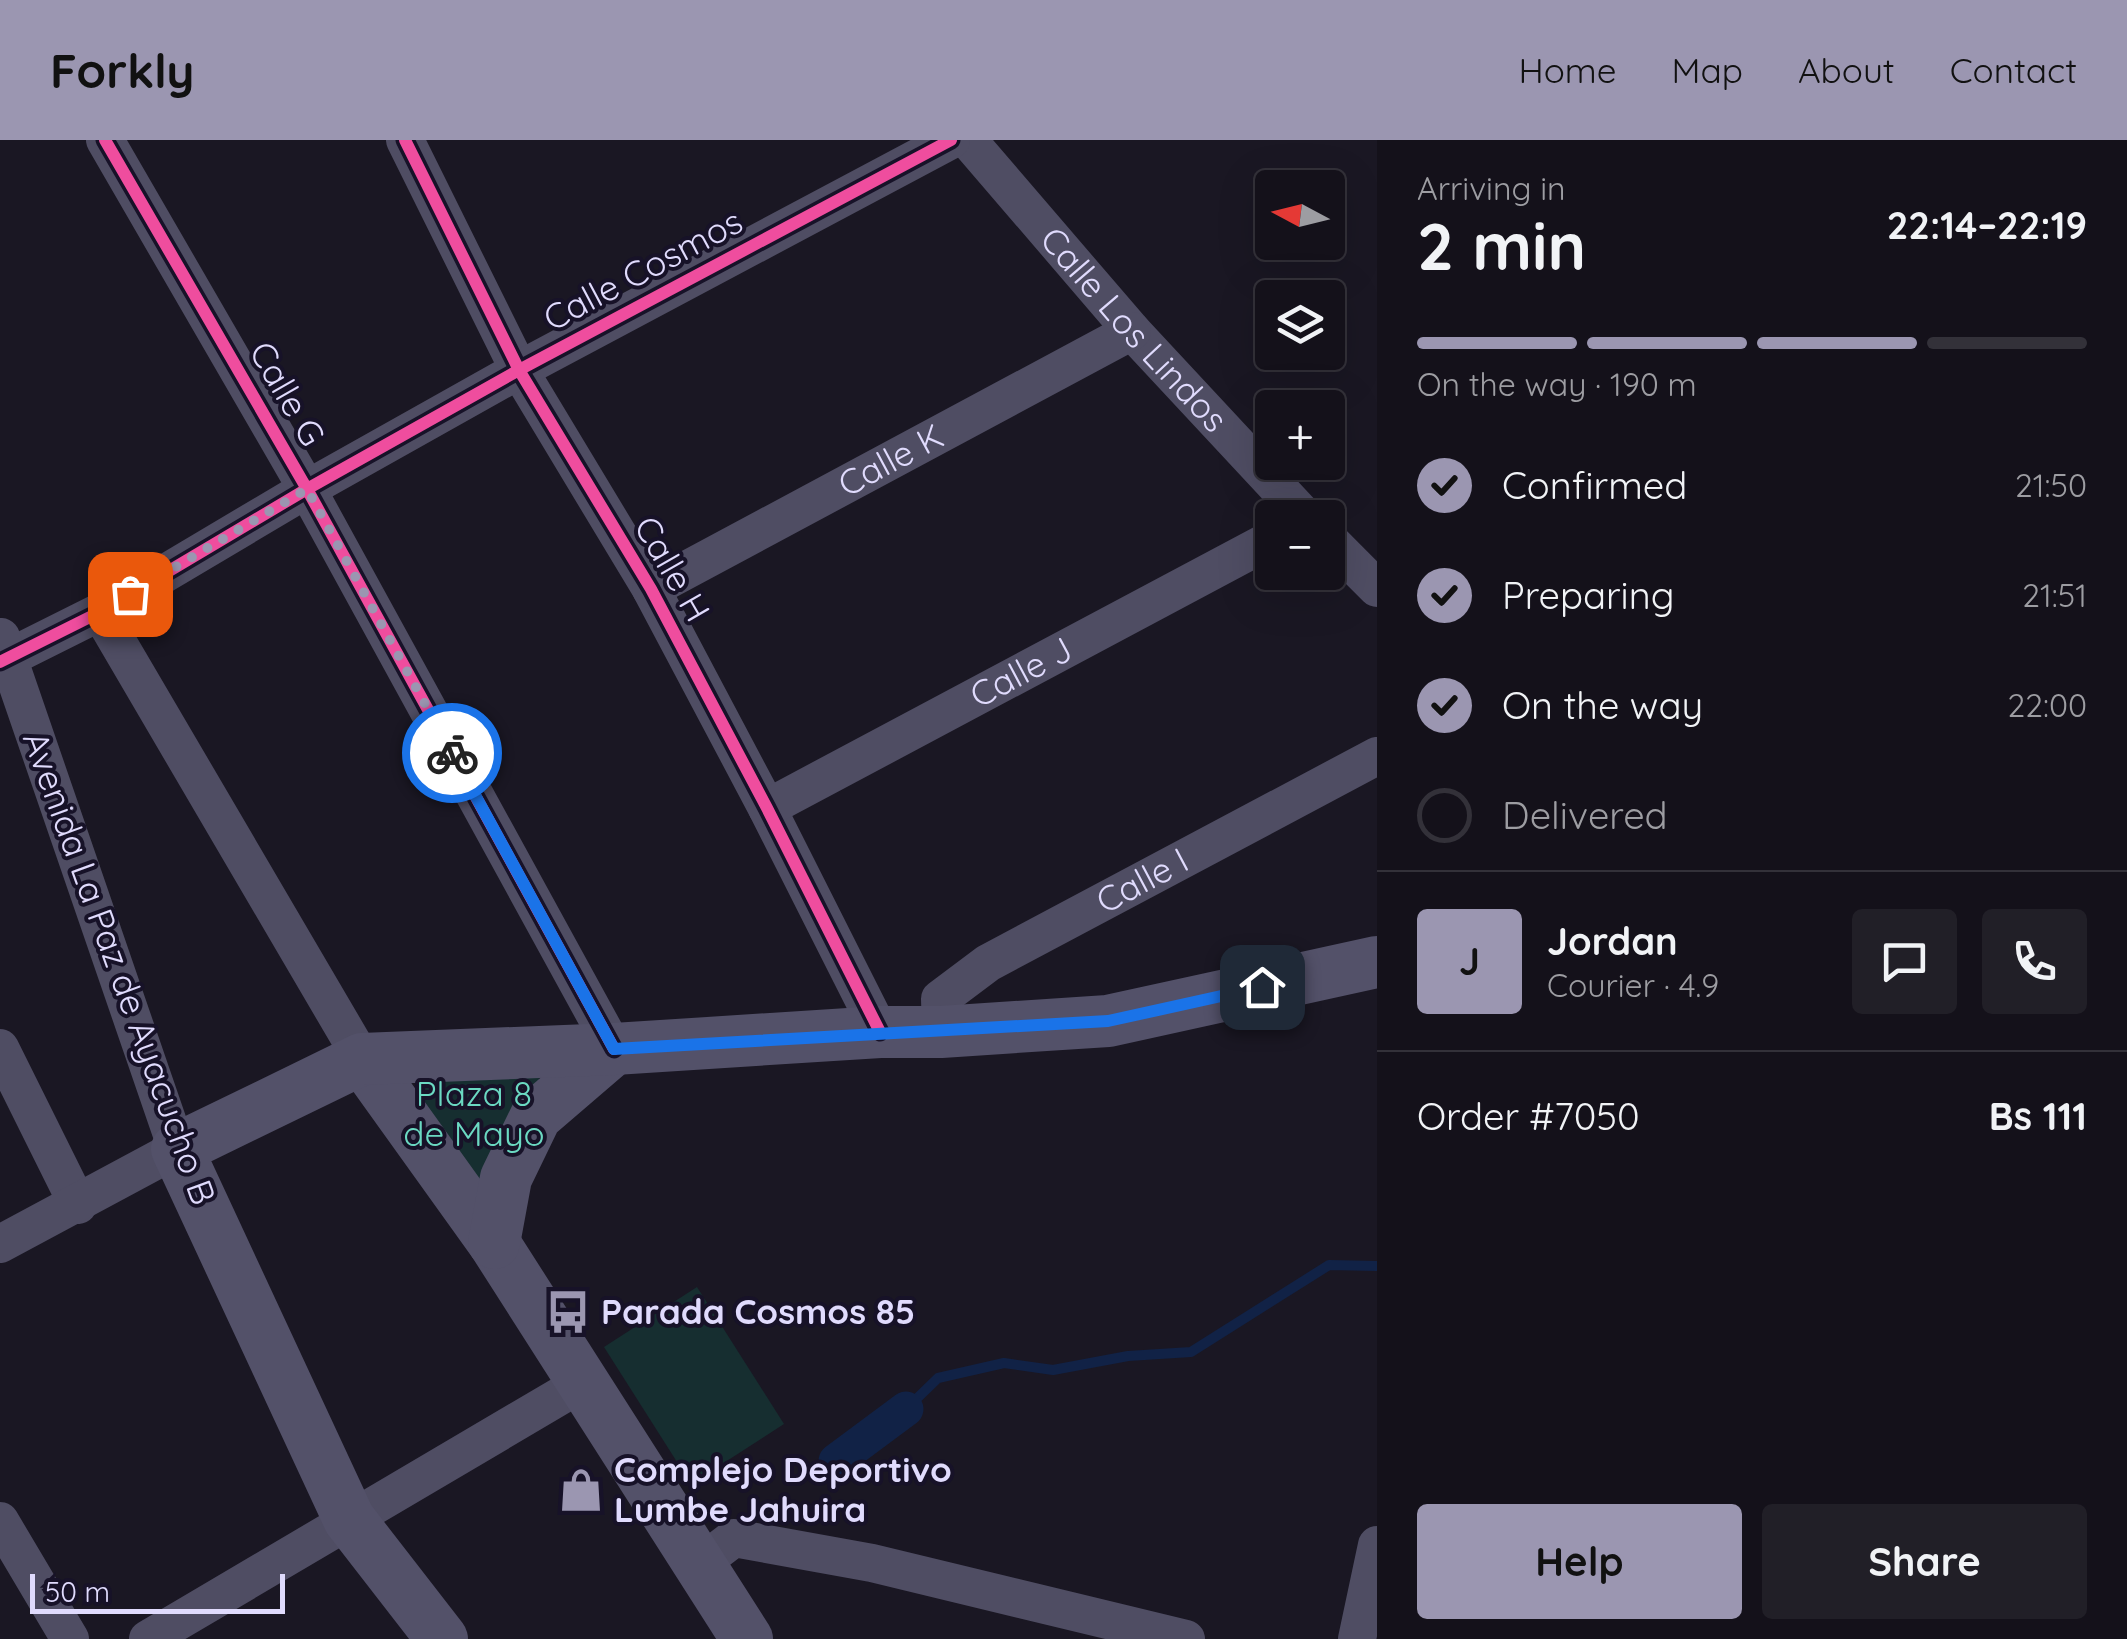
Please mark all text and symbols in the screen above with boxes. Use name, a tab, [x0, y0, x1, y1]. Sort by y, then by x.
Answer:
text: Forkly	[50, 40, 195, 100]
text: Home	[1519, 48, 1617, 92]
text: Map	[1672, 48, 1743, 92]
text: About	[1798, 48, 1895, 92]
text: Contact	[1950, 48, 2077, 92]
text: Arriving in	[1417, 168, 1566, 208]
north arrow	[1255, 170, 1345, 260]
map controls	[1255, 170, 1345, 590]
street label: Calle Cosmos	[536, 198, 750, 340]
text: 22:14–22:19	[1887, 201, 2087, 249]
text: 2 min	[1417, 205, 1586, 286]
street label: Calle Los Lindos	[1032, 218, 1238, 441]
button: layers	[1255, 280, 1345, 370]
street label: Calle G	[240, 333, 335, 454]
text: On the way · 190 m	[1417, 364, 1697, 404]
button: +	[1255, 390, 1345, 480]
street label: Calle K	[830, 413, 950, 506]
icon: check	[1417, 458, 1472, 513]
text: Confirmed	[1502, 461, 1687, 509]
text: 21:50	[2015, 465, 2087, 505]
button: −	[1255, 500, 1345, 590]
street label: Calle H	[625, 508, 721, 629]
pin	[88, 552, 173, 637]
icon: bag	[103, 567, 158, 622]
icon: check	[1417, 568, 1472, 623]
text: Preparing	[1502, 571, 1674, 619]
text: 21:51	[2022, 575, 2087, 615]
street label: Calle J	[962, 627, 1079, 717]
icon: check	[1417, 678, 1472, 733]
text: On the way	[1502, 681, 1703, 729]
text: 22:00	[2007, 685, 2087, 725]
courier	[402, 703, 502, 803]
street label: Avenida La Paz de Ayacucho B	[14, 725, 226, 1210]
icon: bike	[425, 726, 480, 781]
text: Delivered	[1502, 791, 1668, 839]
street label: Calle I	[1088, 837, 1196, 922]
button: chat	[1852, 909, 1957, 1014]
button: phone	[1982, 909, 2087, 1014]
text: Jordan	[1547, 917, 1678, 965]
text: J	[1459, 937, 1480, 985]
pin	[1220, 945, 1305, 1030]
icon: home	[1235, 960, 1290, 1015]
text: Courier · 4.9	[1547, 965, 1719, 1005]
park label: Plaza 8 de Mayo	[403, 1071, 545, 1155]
text: Order #7050	[1417, 1092, 1640, 1140]
text: Bs 111	[1989, 1092, 2087, 1140]
bus stop icon: Parada Cosmos 85	[544, 1288, 592, 1336]
place label: Parada Cosmos 85	[601, 1289, 915, 1333]
place label: Complejo Deportivo Lumbe Jahuira	[614, 1447, 952, 1531]
shop icon: Complejo Deportivo Lumbe Jahuira	[557, 1466, 605, 1514]
button: Help	[1417, 1504, 1742, 1619]
button: Share	[1762, 1504, 2087, 1619]
scale bar	[30, 1569, 285, 1614]
text: 50 m	[45, 1574, 110, 1609]

